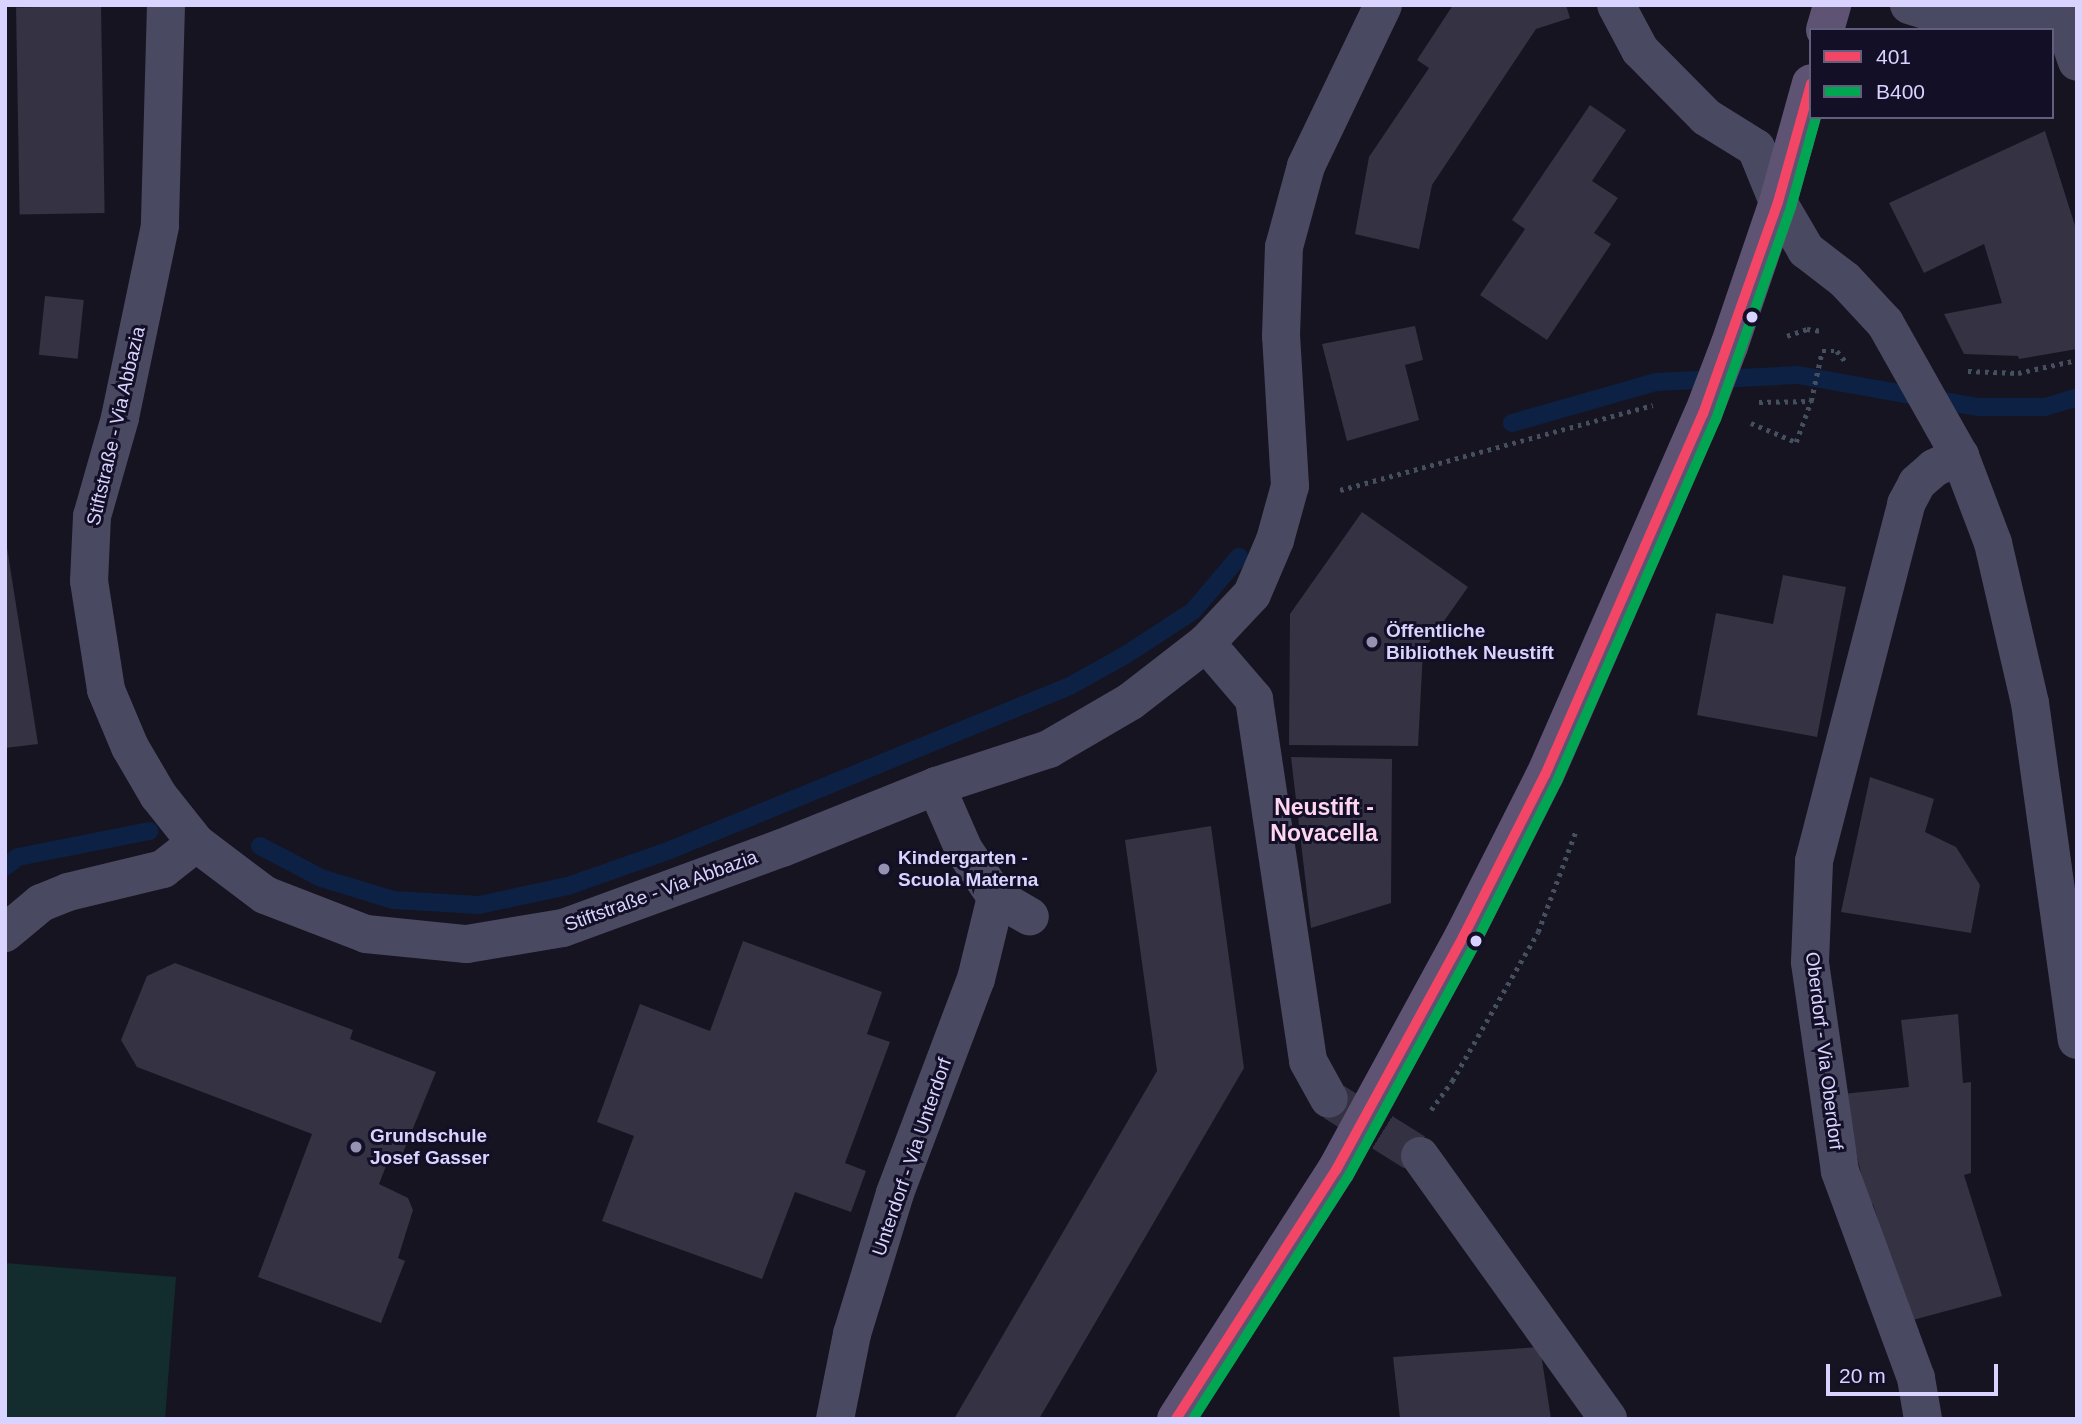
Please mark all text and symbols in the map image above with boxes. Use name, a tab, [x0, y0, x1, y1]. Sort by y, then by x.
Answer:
legend	[1809, 28, 2054, 119]
text: 401	[1876, 45, 1911, 68]
text: B400	[1876, 80, 1925, 103]
unlabelled marker	[1745, 310, 1759, 324]
street label: Stiftstraße - Via Abbazia	[82, 324, 150, 528]
place label: Öffentliche Bibliothek Neustift	[1386, 620, 1554, 664]
marker: Öffentliche Bibliothek Neustift	[1364, 634, 1380, 650]
district label: Neustift - Novacella	[1270, 793, 1378, 847]
street label: Stiftstraße - Via Abbazia	[561, 845, 761, 937]
place label: Kindergarten - Scuola Materna	[898, 847, 1038, 891]
marker: Kindergarten - Scuola Materna	[876, 861, 892, 877]
unlabelled marker	[1469, 934, 1483, 948]
street label: Oberdorf - Via Oberdorf	[1801, 951, 1847, 1151]
street label: Unterdorf - Via Unterdorf	[867, 1055, 957, 1259]
place label: Grundschule Josef Gasser	[370, 1125, 489, 1169]
marker: Grundschule Josef Gasser	[348, 1139, 364, 1155]
scale bar	[1830, 1350, 2002, 1394]
text: 20 m	[1839, 1364, 1886, 1387]

